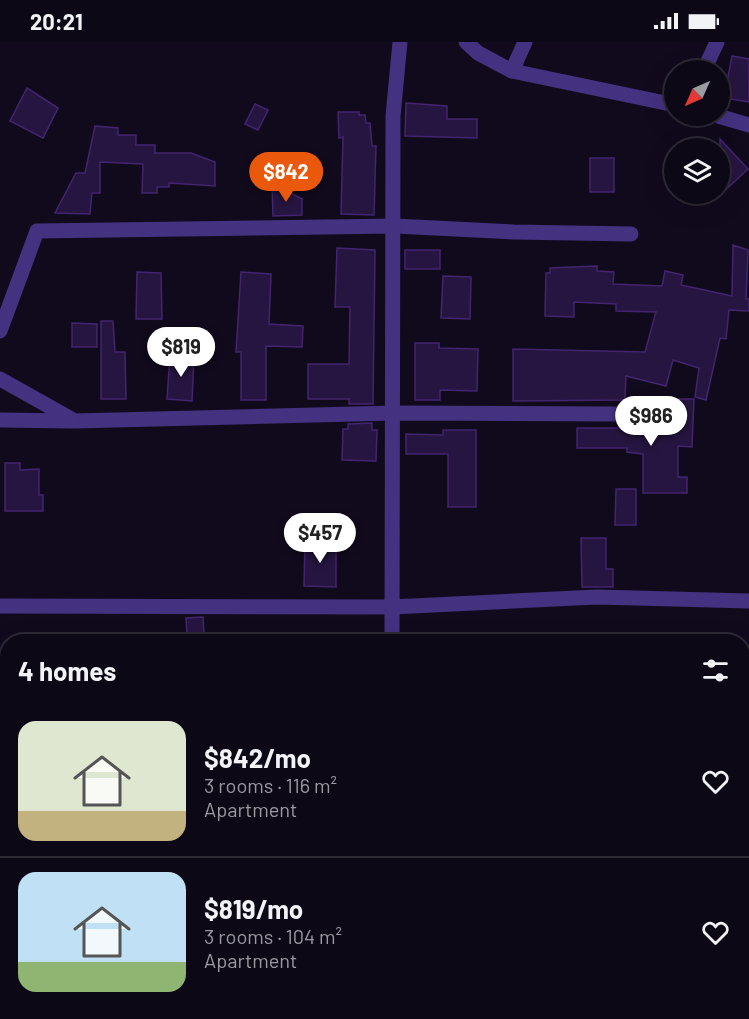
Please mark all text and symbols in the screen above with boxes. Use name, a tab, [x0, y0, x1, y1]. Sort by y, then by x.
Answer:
text: 20:21	[30, 8, 83, 34]
north arrow	[664, 60, 730, 126]
map controls	[664, 60, 730, 204]
button: layers	[664, 138, 730, 204]
pin: $842	[250, 152, 322, 203]
text: $842	[263, 159, 309, 183]
pin: $819	[145, 327, 217, 378]
text: $819	[161, 334, 201, 358]
pin: $986	[615, 396, 687, 447]
text: $986	[629, 403, 673, 427]
pin: $457	[284, 513, 356, 564]
text: $457	[298, 520, 342, 544]
icon: filters	[699, 654, 732, 687]
text: 4 homes	[18, 655, 116, 686]
text: $842/mo	[204, 742, 311, 773]
icon: home	[66, 745, 138, 817]
icon: heart	[699, 765, 732, 798]
text: 3 rooms · 116 m²	[204, 773, 337, 797]
text: Apartment	[204, 797, 297, 821]
text: $819/mo	[204, 893, 303, 924]
icon: home	[66, 896, 138, 968]
icon: heart	[699, 916, 732, 949]
text: 3 rooms · 104 m²	[204, 924, 342, 948]
text: Apartment	[204, 948, 297, 972]

